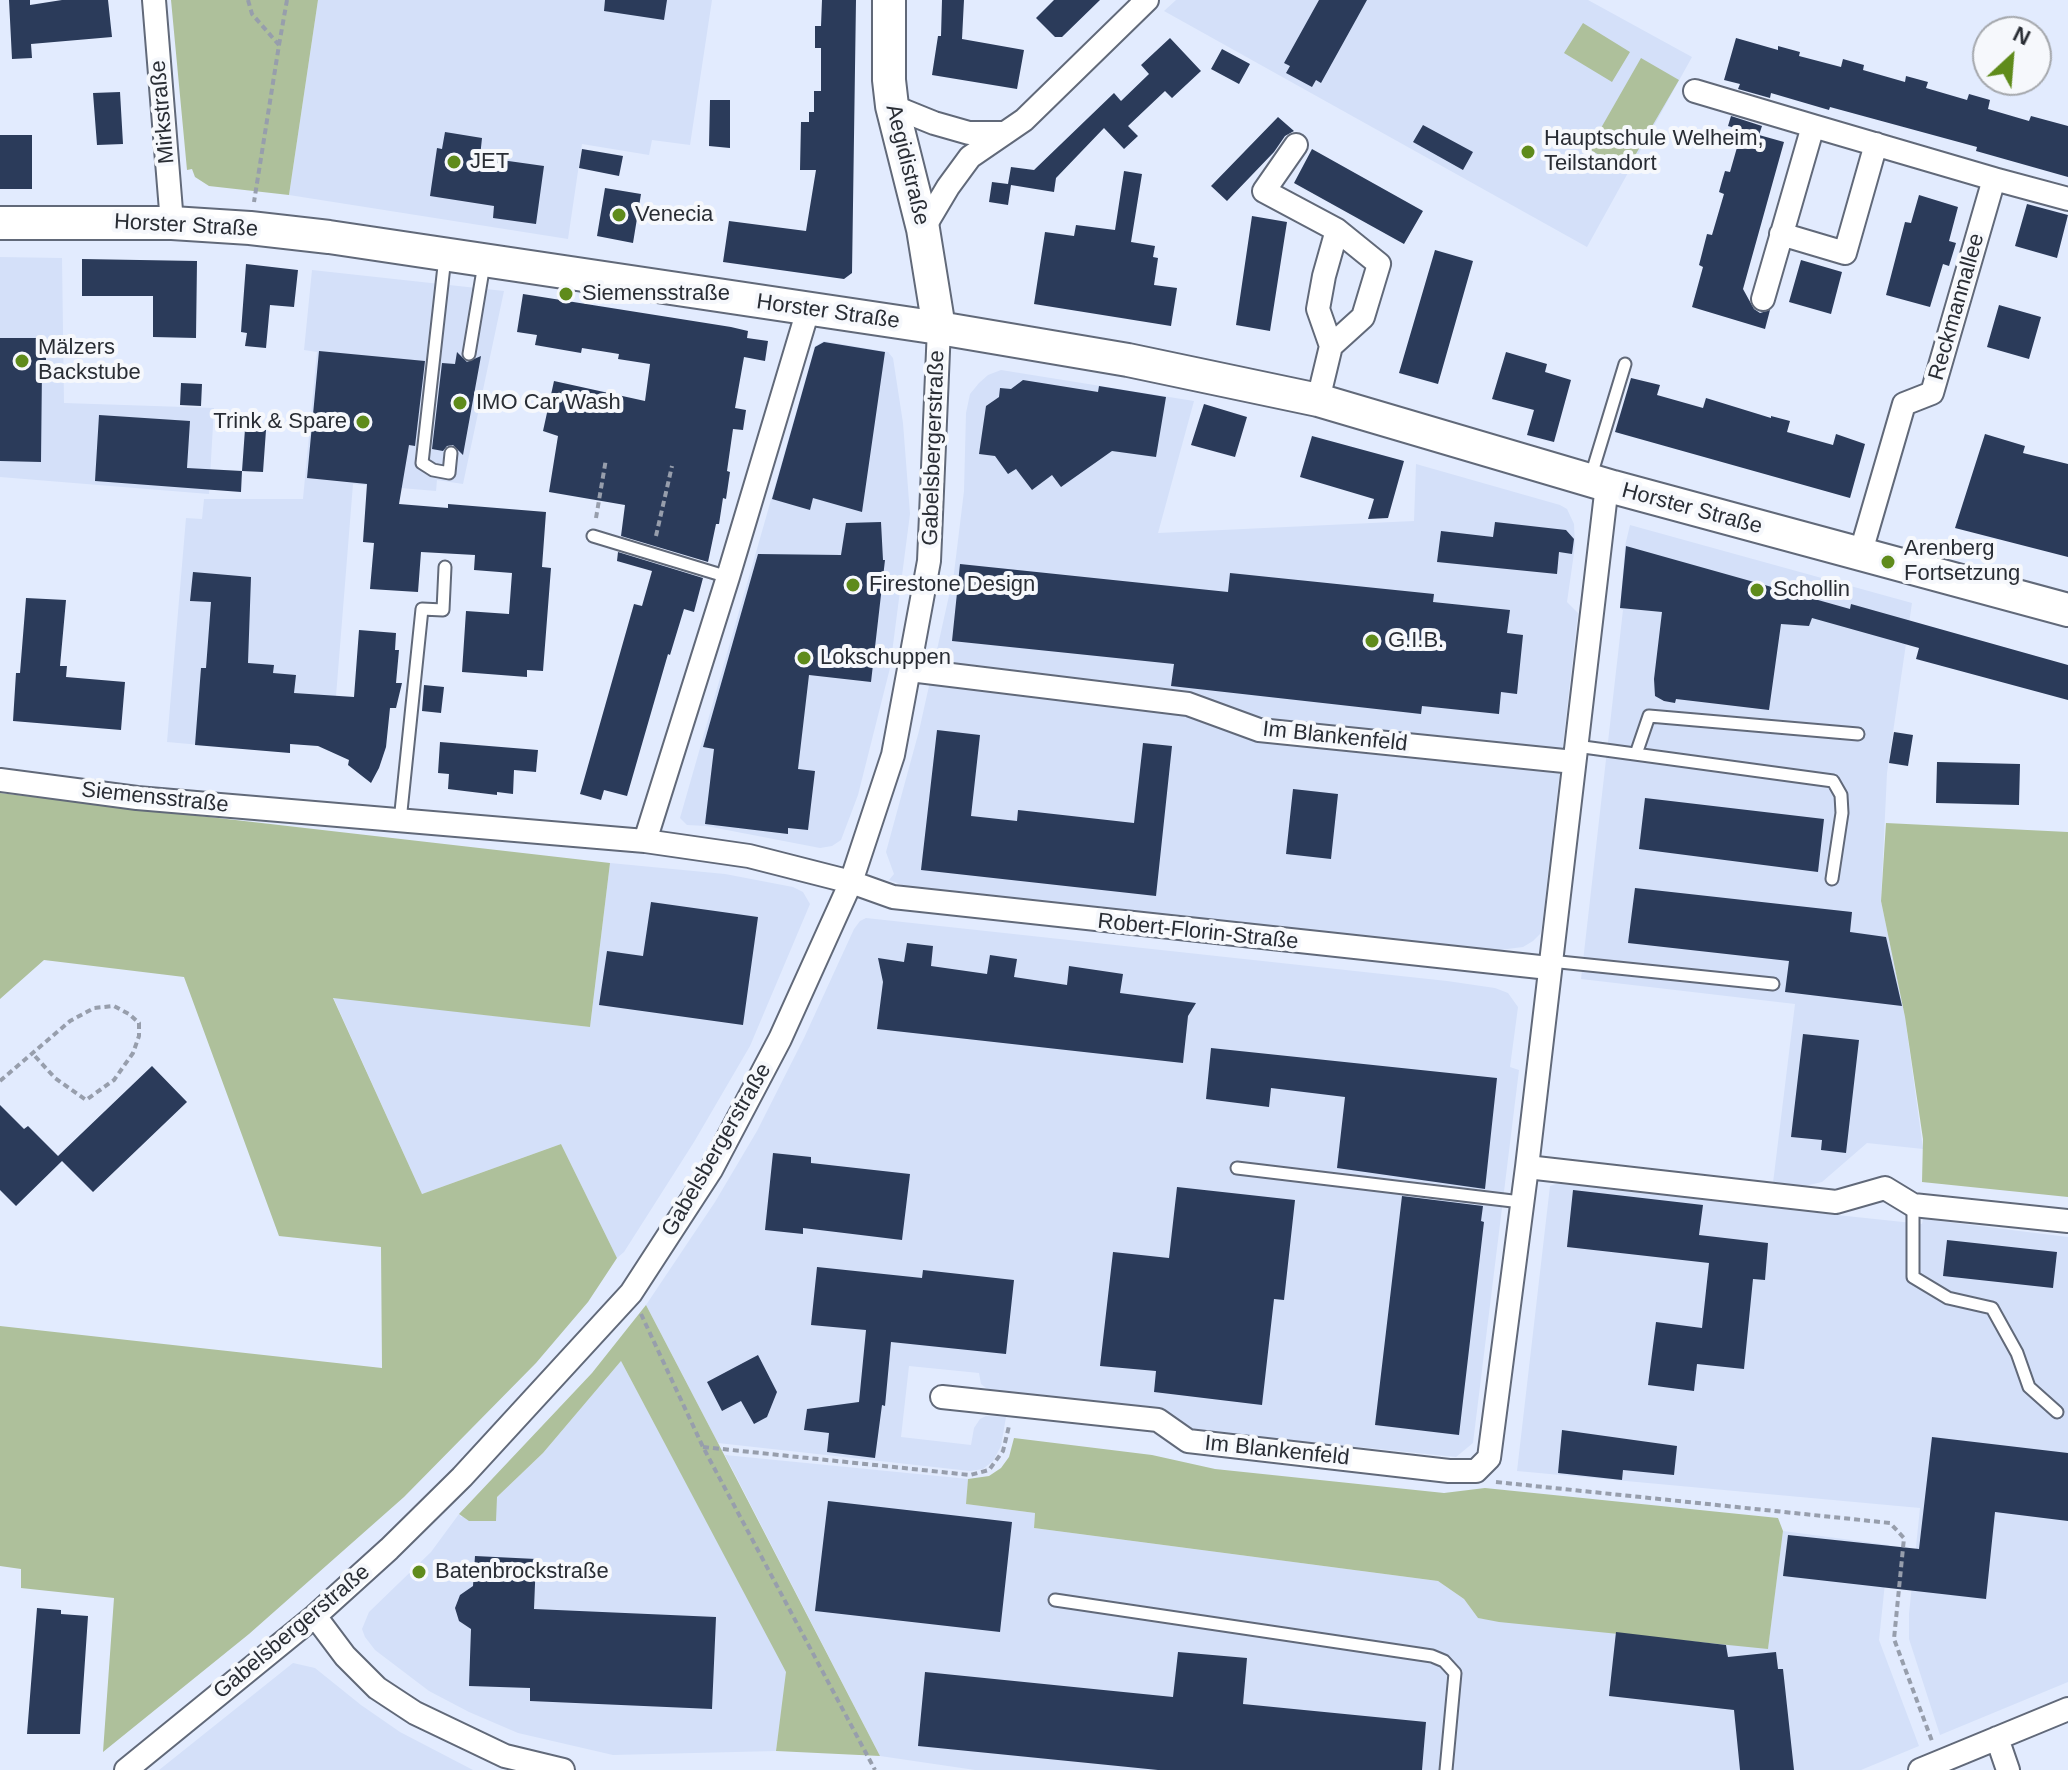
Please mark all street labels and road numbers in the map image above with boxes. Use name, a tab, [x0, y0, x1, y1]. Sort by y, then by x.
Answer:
street label: Mirkstraße	[145, 59, 181, 165]
street label: Aegidistraße	[879, 102, 935, 228]
street label: Horster Straße	[113, 209, 259, 243]
street label: Reckmannallee	[1923, 230, 1991, 384]
street label: Horster Straße	[755, 289, 901, 335]
street label: Gabelsbergerstraße	[917, 350, 951, 546]
street label: Horster Straße	[1619, 478, 1765, 540]
street label: Im Blankenfeld	[1261, 716, 1409, 758]
street label: Siemensstraße	[80, 777, 230, 819]
street label: Robert-Florin-Straße	[1096, 908, 1300, 956]
street label: Gabelsbergerstraße	[657, 1059, 777, 1241]
street label: Im Blankenfeld	[1203, 1430, 1351, 1472]
street label: Gabelsbergerstraße	[209, 1559, 375, 1705]

